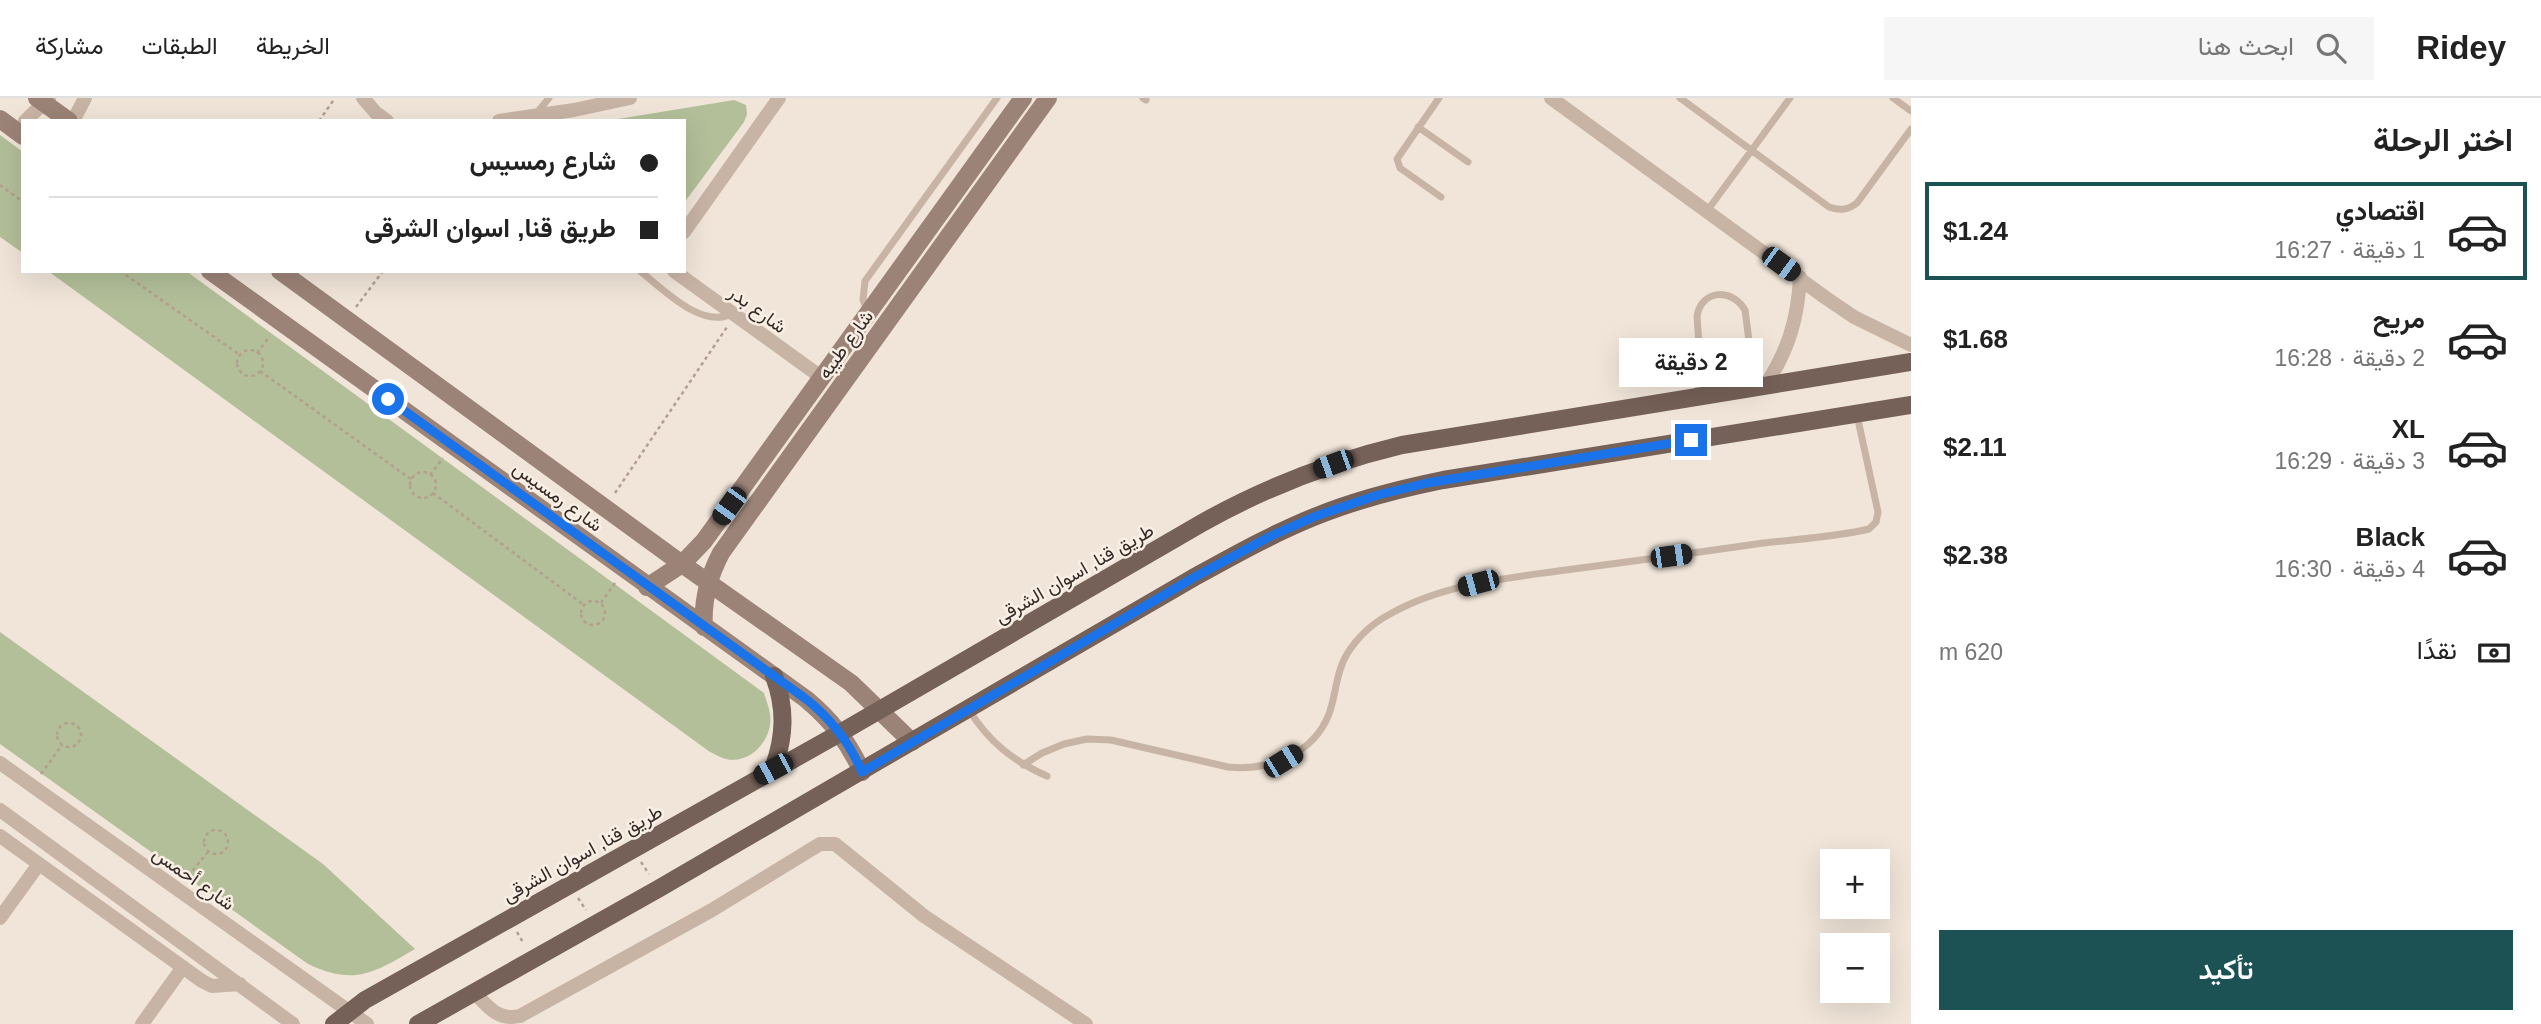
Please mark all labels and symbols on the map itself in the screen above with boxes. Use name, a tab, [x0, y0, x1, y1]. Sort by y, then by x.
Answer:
car	[1758, 243, 1805, 285]
street label: شارع بدر	[723, 281, 790, 339]
street label: شارع طيبه	[814, 306, 879, 384]
callout: 2 دقيقة	[1619, 338, 1763, 388]
route start	[372, 383, 404, 415]
route end	[1675, 424, 1707, 456]
car	[1310, 447, 1357, 481]
street label: شارع رمسيس	[508, 457, 606, 537]
car	[709, 483, 750, 529]
street label: طريق قنا, اسوان الشرقى	[991, 519, 1158, 628]
car	[1649, 543, 1694, 569]
car	[1455, 567, 1502, 599]
car	[1260, 741, 1307, 781]
car	[750, 750, 797, 788]
street label: طريق قنا, اسوان الشرقى	[499, 801, 666, 907]
street label: شارع أحمس	[148, 843, 239, 916]

